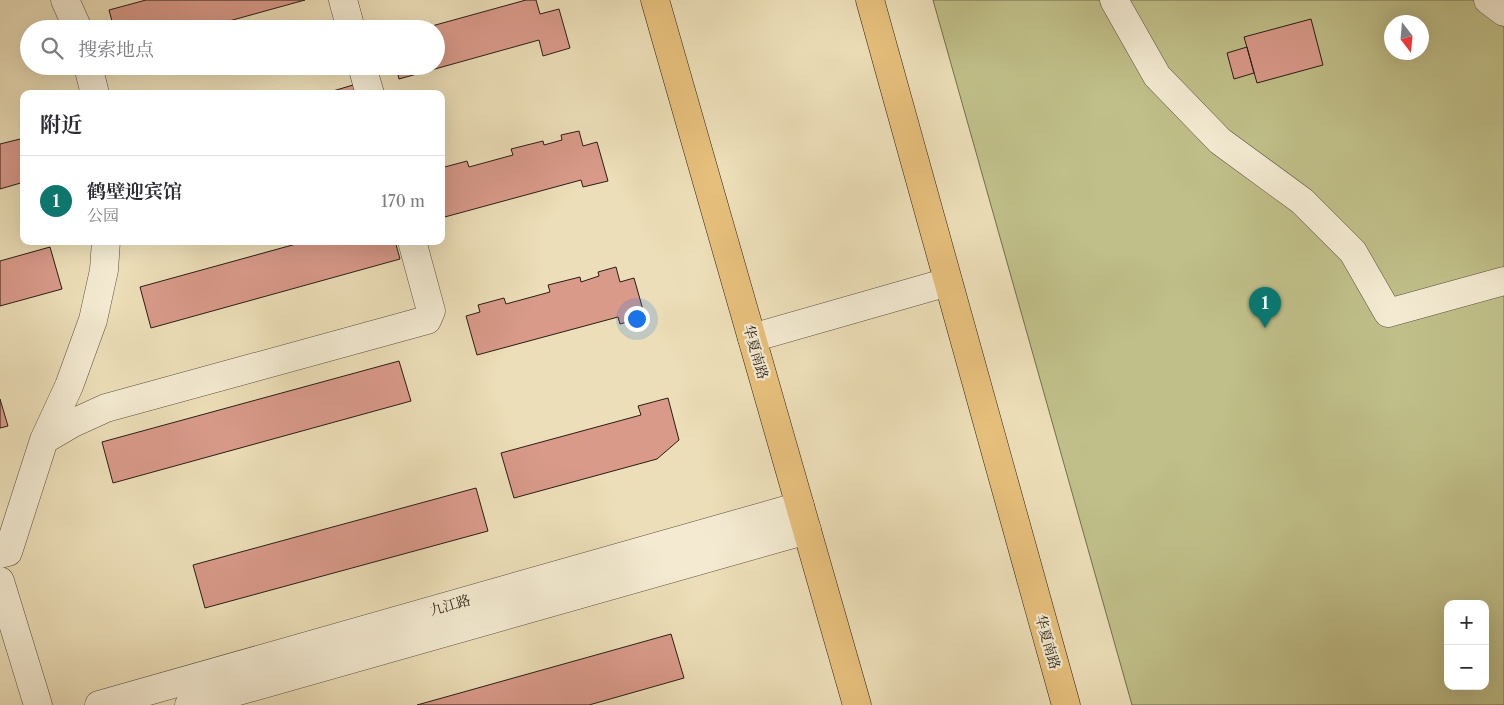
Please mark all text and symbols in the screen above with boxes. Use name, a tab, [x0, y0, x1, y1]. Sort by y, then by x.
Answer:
north arrow	[1384, 15, 1429, 60]
search box	[20, 20, 445, 75]
icon: search	[38, 34, 66, 62]
text: 搜索地点	[78, 38, 154, 61]
text: 附近	[40, 112, 82, 137]
text: 鹤壁迎宾馆	[87, 180, 182, 203]
text: 1	[52, 191, 60, 211]
text: 170 m	[381, 191, 425, 211]
text: 公园	[87, 205, 119, 225]
pin: 1	[1249, 287, 1281, 328]
your location	[624, 306, 650, 332]
street label: 华夏南路	[740, 323, 772, 381]
street label: 九江路	[427, 591, 473, 619]
map controls	[1444, 600, 1489, 690]
button: +	[1444, 600, 1489, 645]
street label: 华夏南路	[1032, 613, 1064, 671]
button: −	[1444, 645, 1489, 690]

